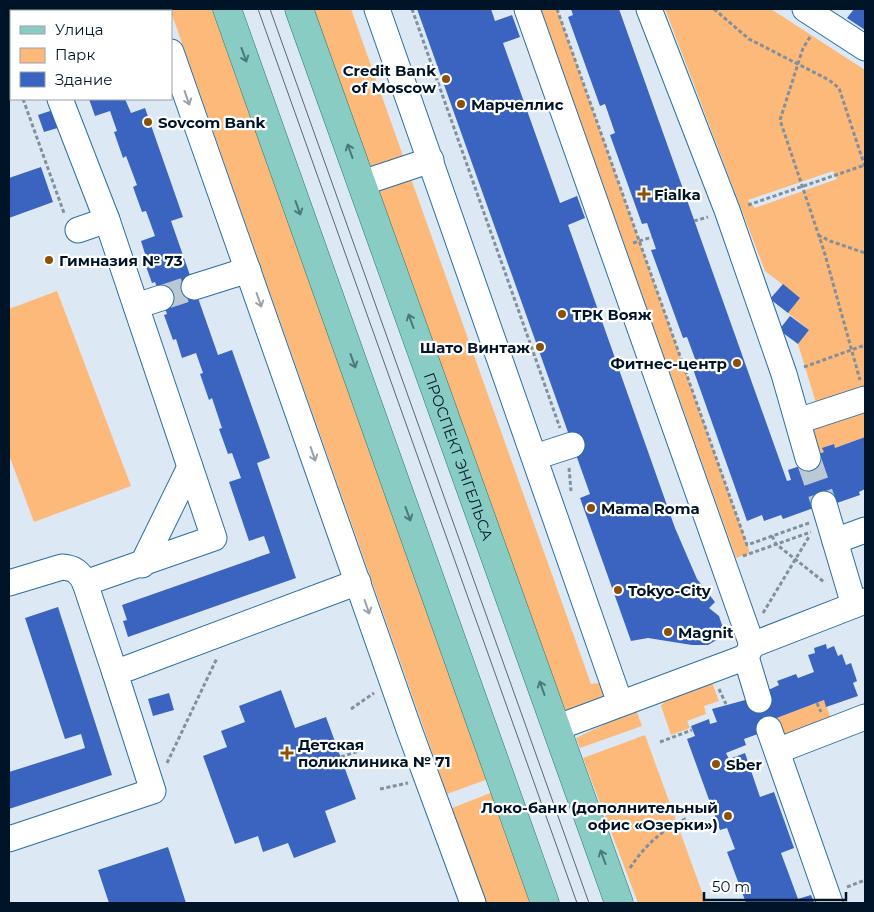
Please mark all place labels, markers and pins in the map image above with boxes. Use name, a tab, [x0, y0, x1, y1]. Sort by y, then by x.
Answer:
place label: Credit Bank of Moscow	[343, 61, 437, 97]
marker: Credit Bank of Moscow	[440, 73, 452, 85]
place label: Марчеллис	[471, 95, 564, 114]
marker: Марчеллис	[455, 98, 467, 110]
place label: Sovcom Bank	[158, 113, 266, 132]
marker: Sovcom Bank	[142, 116, 154, 128]
place label: Fialka	[654, 185, 701, 204]
marker: Fialka	[638, 188, 650, 200]
place label: Гимназия № 73	[59, 251, 183, 270]
marker: Гимназия № 73	[43, 254, 55, 266]
place label: ТРК Вояж	[572, 305, 652, 324]
marker: ТРК Вояж	[556, 308, 568, 320]
place label: Шато Винтаж	[420, 338, 530, 357]
marker: Шато Винтаж	[534, 341, 546, 353]
place label: Фитнес-центр	[611, 354, 727, 373]
marker: Фитнес-центр	[731, 357, 743, 369]
place label: Mama Roma	[601, 499, 700, 518]
marker: Mama Roma	[585, 502, 597, 514]
place label: Tokyo-City	[628, 581, 712, 600]
marker: Tokyo-City	[612, 584, 624, 596]
place label: Magnit	[678, 623, 734, 642]
marker: Magnit	[662, 626, 674, 638]
place label: Детская поликлиника № 71	[298, 735, 451, 771]
marker: Детская поликлиника № 71	[280, 746, 294, 760]
place label: Sber	[726, 755, 762, 774]
marker: Sber	[710, 758, 722, 770]
place label: Локо-банк (дополнительный офис «Озерки»)	[481, 798, 718, 834]
marker: Локо-банк (дополнительный офис «Озерки»)	[722, 810, 734, 822]

